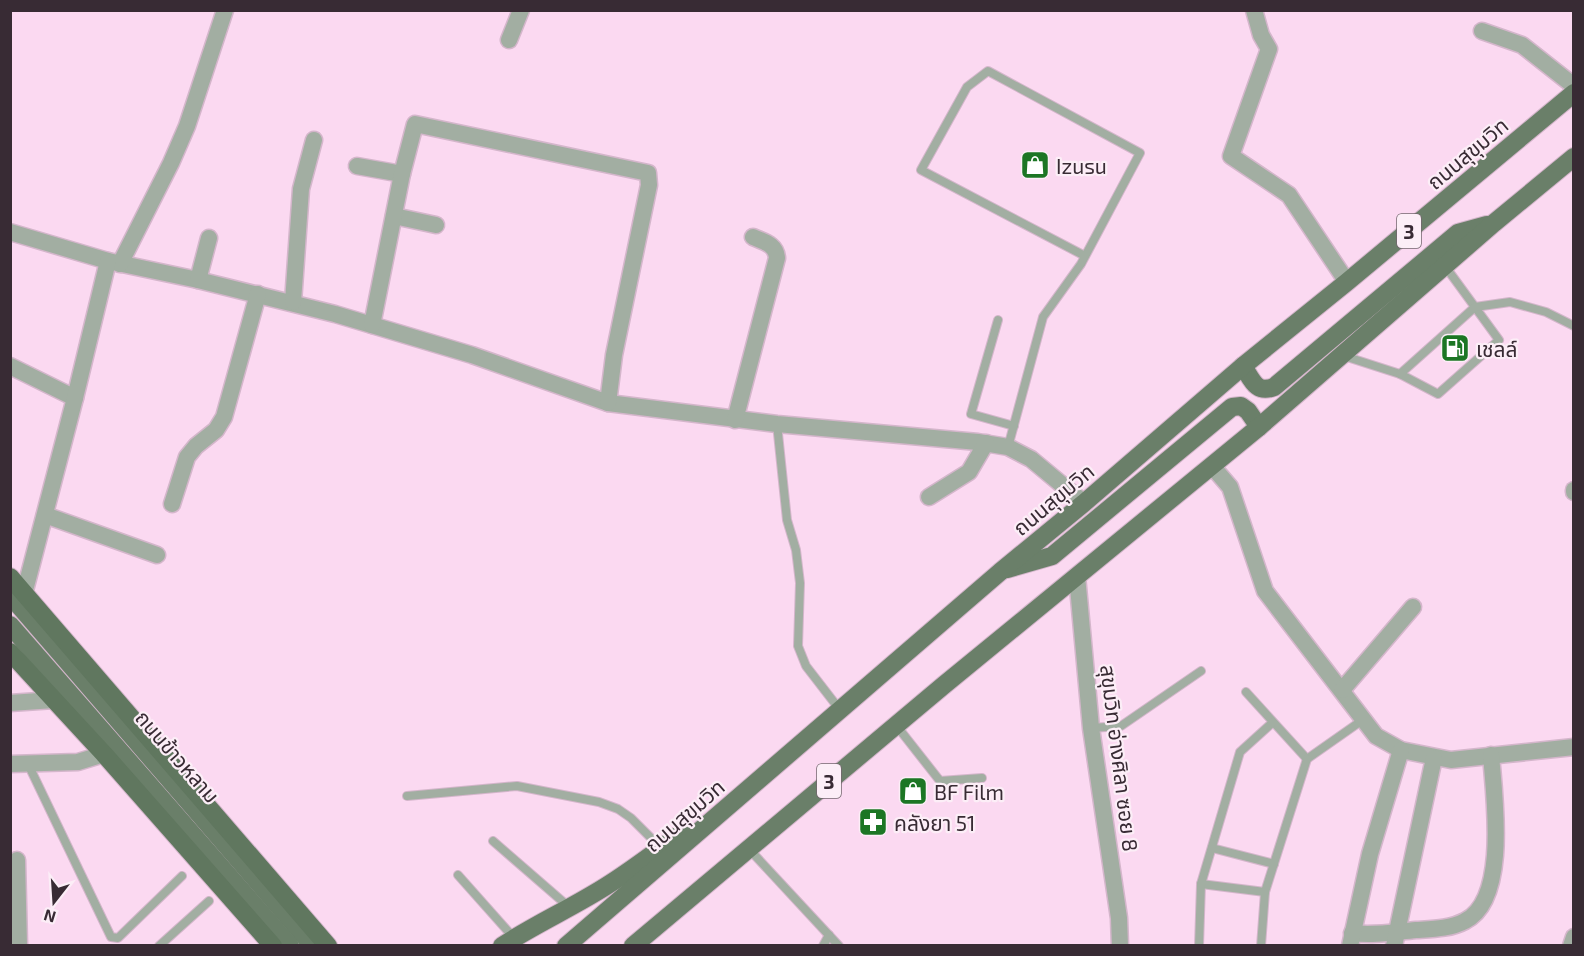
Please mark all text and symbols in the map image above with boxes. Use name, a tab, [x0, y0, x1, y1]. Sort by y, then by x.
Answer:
street label: ถนนสุขุมวิท	[1421, 112, 1514, 196]
shop icon: Izusu	[1019, 149, 1051, 181]
place label: Izusu	[1056, 153, 1107, 178]
road number: 3	[1397, 214, 1421, 248]
fuel station icon: เชลล์	[1439, 332, 1471, 364]
place label: เชลล์	[1476, 336, 1517, 361]
street label: ถนนสุขุมวิท	[1007, 458, 1100, 542]
street label: สุขุมวิท อ่างศิลา ซอย 8	[1094, 663, 1144, 853]
street label: ถนนข้าวหลาม	[131, 705, 225, 807]
road number: 3	[817, 764, 841, 798]
street label: ถนนสุขุมวิท	[639, 773, 730, 858]
shop icon: BF Film	[897, 775, 929, 807]
place label: BF Film	[934, 779, 1004, 804]
pharmacy icon: คลังยา 51	[857, 806, 889, 838]
place label: คลังยา 51	[894, 810, 975, 835]
north arrow	[24, 872, 84, 932]
text: N	[41, 906, 58, 928]

